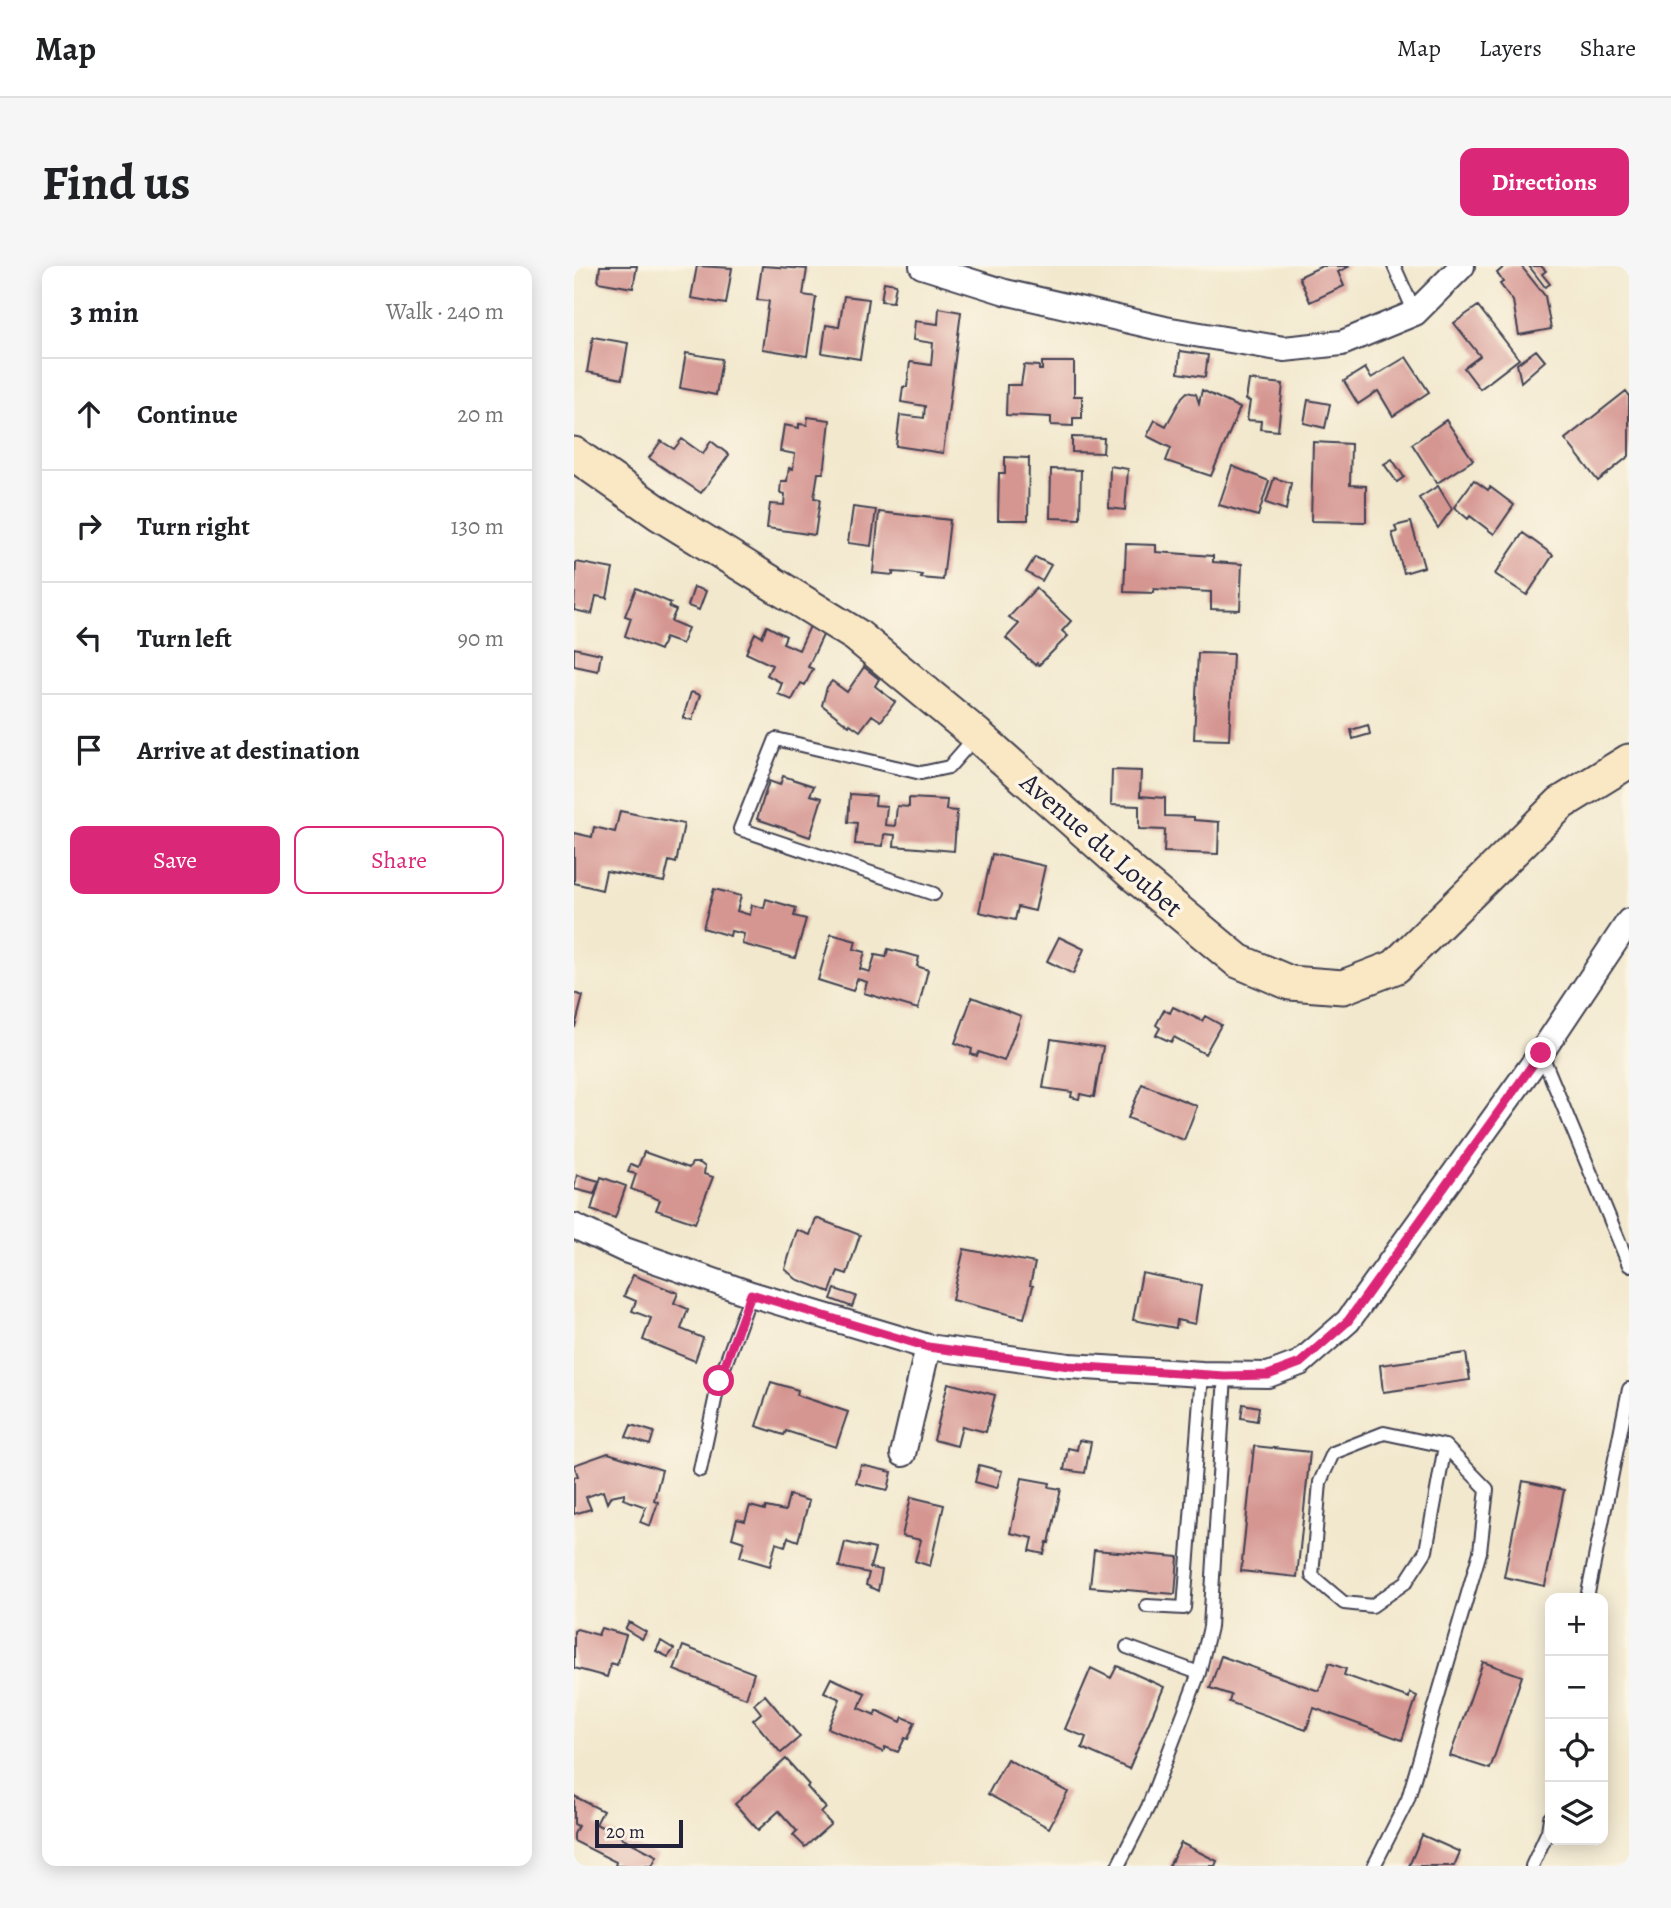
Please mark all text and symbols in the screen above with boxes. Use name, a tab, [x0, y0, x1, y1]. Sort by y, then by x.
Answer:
text: Map	[35, 26, 96, 71]
text: Map	[1397, 32, 1441, 64]
text: Layers	[1479, 32, 1542, 64]
text: Share	[1580, 32, 1636, 64]
button: Directions	[1460, 148, 1629, 216]
text: Find us	[42, 149, 190, 216]
text: 3 min	[70, 292, 139, 332]
text: Walk · 240 m	[386, 296, 504, 327]
icon: ahead	[70, 395, 108, 433]
text: Continue	[137, 397, 238, 432]
text: 20 m	[457, 399, 504, 430]
icon: right	[70, 507, 108, 545]
text: Turn right	[137, 509, 250, 544]
text: 130 m	[451, 511, 504, 542]
icon: left	[70, 619, 108, 657]
text: Turn left	[137, 621, 232, 656]
text: 90 m	[458, 623, 504, 654]
icon: arrive	[70, 731, 108, 769]
text: Arrive at destination	[137, 733, 360, 768]
street label: Avenue du Loubet	[1011, 763, 1191, 926]
button: Save	[70, 826, 280, 894]
button: Share	[294, 826, 504, 894]
route end	[1525, 1037, 1556, 1068]
route start	[703, 1365, 734, 1396]
map controls	[1545, 1593, 1608, 1845]
button: +	[1545, 1593, 1608, 1656]
button: −	[1545, 1656, 1608, 1719]
button: locate	[1545, 1719, 1608, 1782]
button: layers	[1545, 1782, 1608, 1845]
scale bar	[595, 1817, 682, 1849]
text: 20 m	[606, 1819, 645, 1845]

